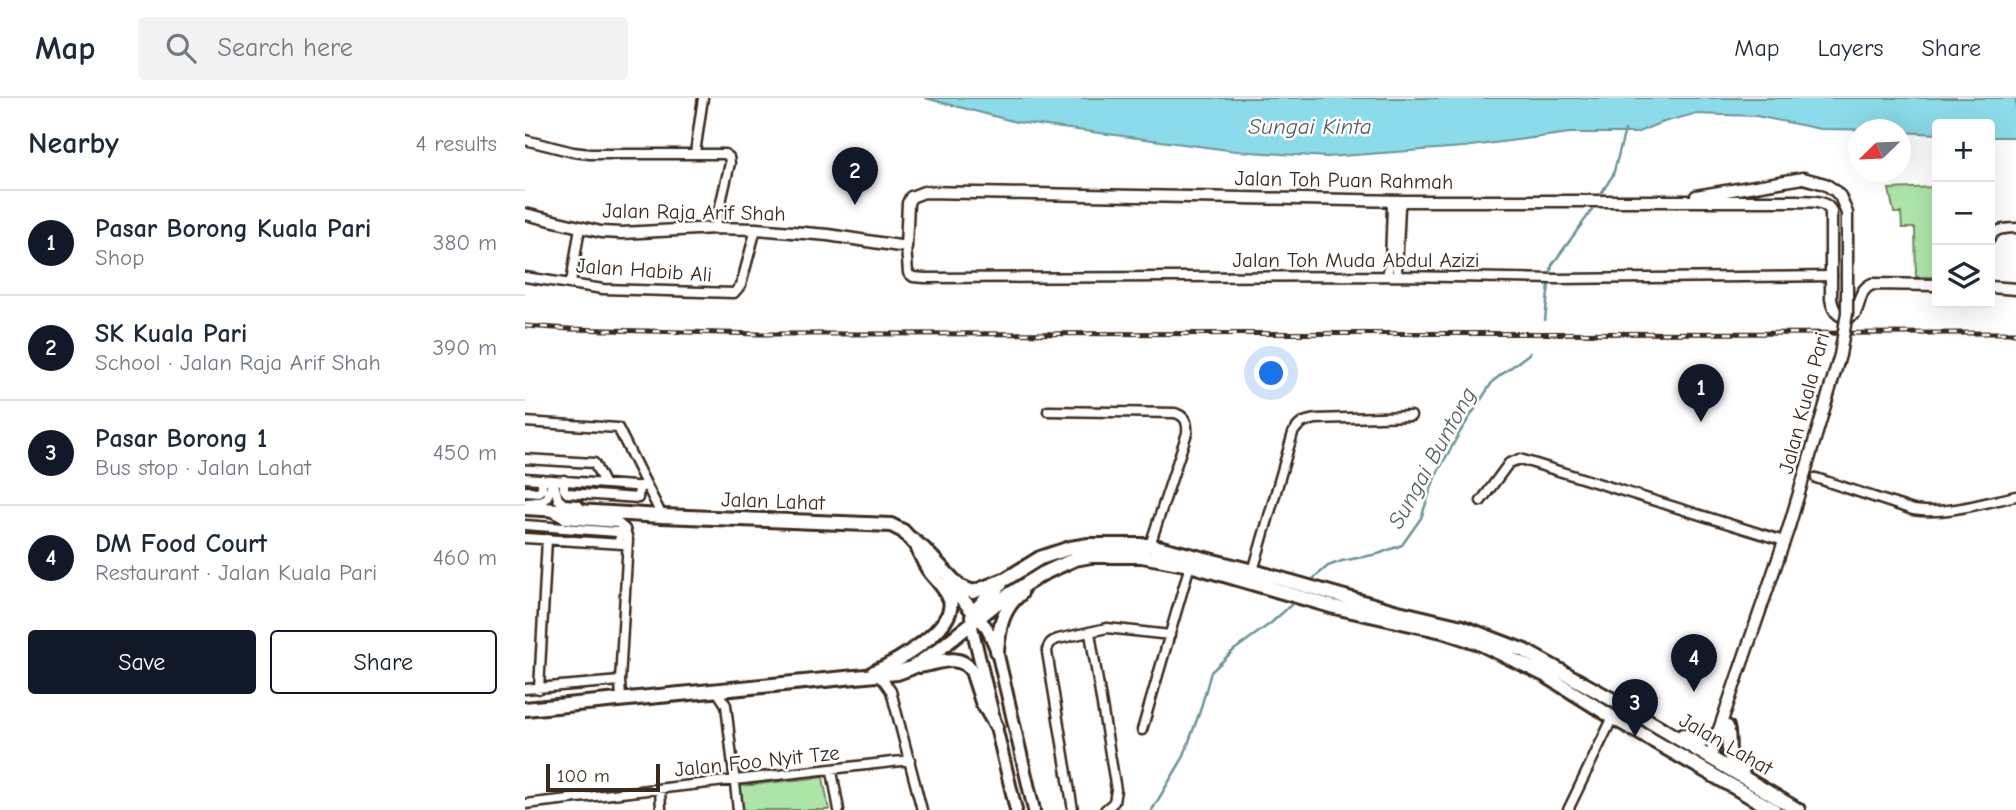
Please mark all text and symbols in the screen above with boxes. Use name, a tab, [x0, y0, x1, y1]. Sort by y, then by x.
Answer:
search box	[138, 17, 628, 80]
text: Map	[35, 29, 96, 67]
icon: search	[162, 29, 200, 67]
text: Search here	[218, 33, 353, 63]
text: Map	[1734, 34, 1780, 62]
text: Layers	[1818, 34, 1883, 62]
text: Share	[1921, 34, 1981, 62]
water label: Sungai Kinta	[1248, 113, 1372, 140]
north arrow	[1848, 119, 1911, 182]
map controls	[1932, 119, 1995, 308]
button: +	[1932, 119, 1995, 182]
text: Nearby	[28, 126, 119, 161]
text: 4 results	[415, 130, 497, 157]
pin: 2	[832, 147, 878, 205]
street label: Jalan Toh Puan Rahmah	[1234, 166, 1454, 194]
button: −	[1932, 182, 1995, 245]
street label: Jalan Raja Arif Shah	[602, 198, 786, 226]
text: Pasar Borong Kuala Pari	[95, 214, 371, 244]
text: 1	[46, 229, 56, 256]
text: 380 m	[433, 229, 497, 256]
text: Shop	[95, 244, 144, 271]
button: layers	[1932, 245, 1995, 308]
street label: Jalan Toh Muda Abdul Azizi	[1232, 248, 1480, 272]
street label: Jalan Habib Ali	[575, 253, 713, 287]
text: SK Kuala Pari	[95, 319, 247, 349]
street label: Jalan Kuala Pari	[1774, 330, 1834, 476]
text: 2	[45, 334, 57, 361]
text: 390 m	[432, 334, 497, 361]
text: School · Jalan Raja Arif Shah	[95, 349, 381, 376]
your location	[1254, 356, 1288, 390]
pin: 1	[1678, 364, 1724, 422]
water label: Sungai Buntong	[1382, 383, 1482, 533]
text: Pasar Borong 1	[95, 424, 267, 454]
text: 3	[45, 439, 57, 466]
text: 450 m	[433, 439, 497, 466]
text: Bus stop · Jalan Lahat	[95, 454, 311, 481]
street label: Jalan Lahat	[721, 487, 826, 515]
text: DM Food Court	[95, 529, 267, 559]
text: 4	[46, 544, 56, 571]
text: 460 m	[433, 544, 497, 571]
text: Restaurant · Jalan Kuala Pari	[95, 559, 377, 586]
button: Save	[28, 630, 256, 694]
button: Share	[270, 630, 497, 694]
pin: 4	[1671, 634, 1717, 692]
pin: 3	[1612, 679, 1658, 737]
street label: Jalan Lahat	[1675, 708, 1778, 781]
street label: Jalan Foo Nyit Tze	[673, 740, 841, 782]
scale bar	[546, 761, 660, 793]
text: 100 m	[557, 765, 610, 787]

